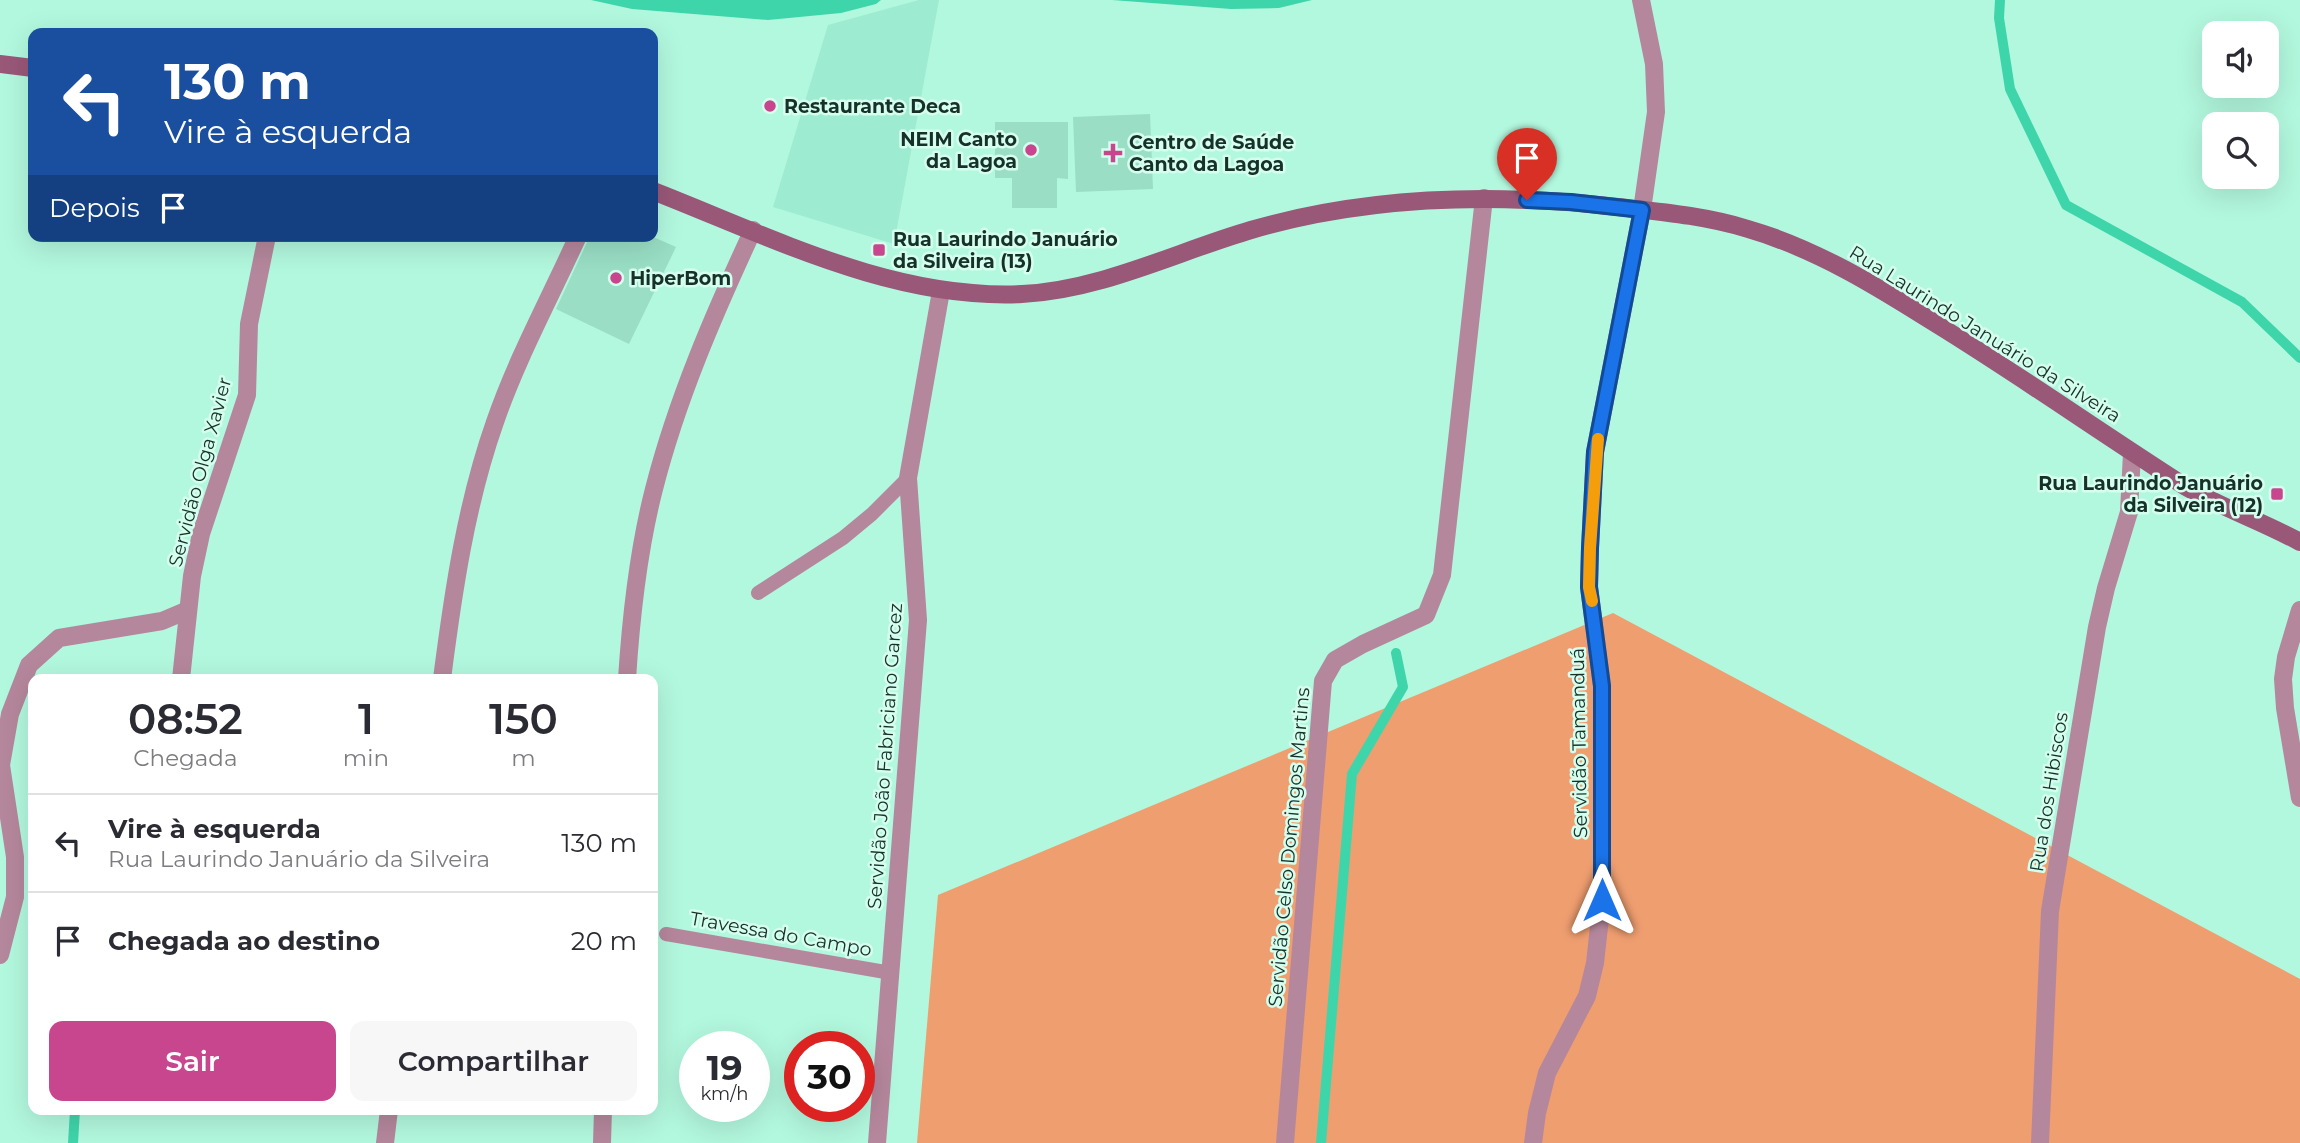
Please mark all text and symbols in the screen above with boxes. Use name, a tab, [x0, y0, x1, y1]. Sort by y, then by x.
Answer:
map controls	[2202, 21, 2279, 189]
button: sound	[2202, 21, 2279, 98]
text: 130 m	[164, 52, 311, 111]
icon: left	[49, 56, 140, 147]
place label: Restaurante Deca	[784, 95, 961, 118]
marker: Restaurante Deca	[762, 98, 778, 114]
text: Vire à esquerda	[164, 112, 412, 151]
button: search	[2202, 112, 2279, 189]
place label: NEIM Canto da Lagoa	[900, 128, 1017, 173]
pin	[1497, 128, 1557, 200]
place label: Centro de Saúde Canto da Lagoa	[1129, 131, 1294, 176]
icon: arrive	[1508, 139, 1546, 177]
marker: NEIM Canto da Lagoa	[1023, 142, 1039, 158]
marker: Centro de Saúde Canto da Lagoa	[1103, 143, 1123, 163]
icon: arrive	[154, 189, 192, 227]
text: Depois	[49, 192, 140, 224]
place label: Rua Laurindo Januário da Silveira (13)	[893, 228, 1118, 273]
street label: Rua Laurindo Januário da Silveira	[1845, 241, 2125, 427]
marker: Rua Laurindo Januário da Silveira (13)	[871, 242, 887, 258]
place label: HiperBom	[630, 267, 731, 290]
marker: HiperBom	[608, 270, 624, 286]
street label: Servidão Olga Xavier	[164, 375, 236, 569]
place label: Rua Laurindo Januário da Silveira (12)	[2038, 472, 2263, 517]
marker: Rua Laurindo Januário da Silveira (12)	[2269, 486, 2285, 502]
street label: Servidão João Fabriciano Garcez	[863, 602, 907, 910]
street label: Servidão Tamanduá	[1566, 648, 1592, 838]
street label: Servidão Celso Domingos Martins	[1264, 686, 1314, 1008]
text: 08:52	[128, 693, 243, 745]
text: 1	[358, 693, 374, 745]
text: 150	[489, 693, 558, 745]
street label: Rua dos Hibiscos	[2025, 711, 2073, 873]
text: Chegada	[133, 744, 238, 772]
text: min	[343, 744, 389, 772]
text: m	[511, 744, 536, 772]
text: Vire à esquerda	[108, 813, 321, 845]
icon: left	[49, 824, 87, 862]
text: 130 m	[561, 827, 637, 859]
text: Rua Laurindo Januário da Silveira	[108, 845, 490, 873]
position arrow	[1565, 863, 1639, 937]
street label: Travessa do Campo	[688, 907, 874, 961]
icon: arrive	[49, 922, 87, 960]
text: Chegada ao destino	[108, 925, 380, 957]
text: 20 m	[571, 925, 637, 957]
button: Sair	[49, 1021, 336, 1101]
button: Compartilhar	[350, 1021, 637, 1101]
speed limit sign: 30	[784, 1031, 875, 1122]
text: 19	[706, 1046, 743, 1089]
text: km/h	[700, 1083, 749, 1105]

